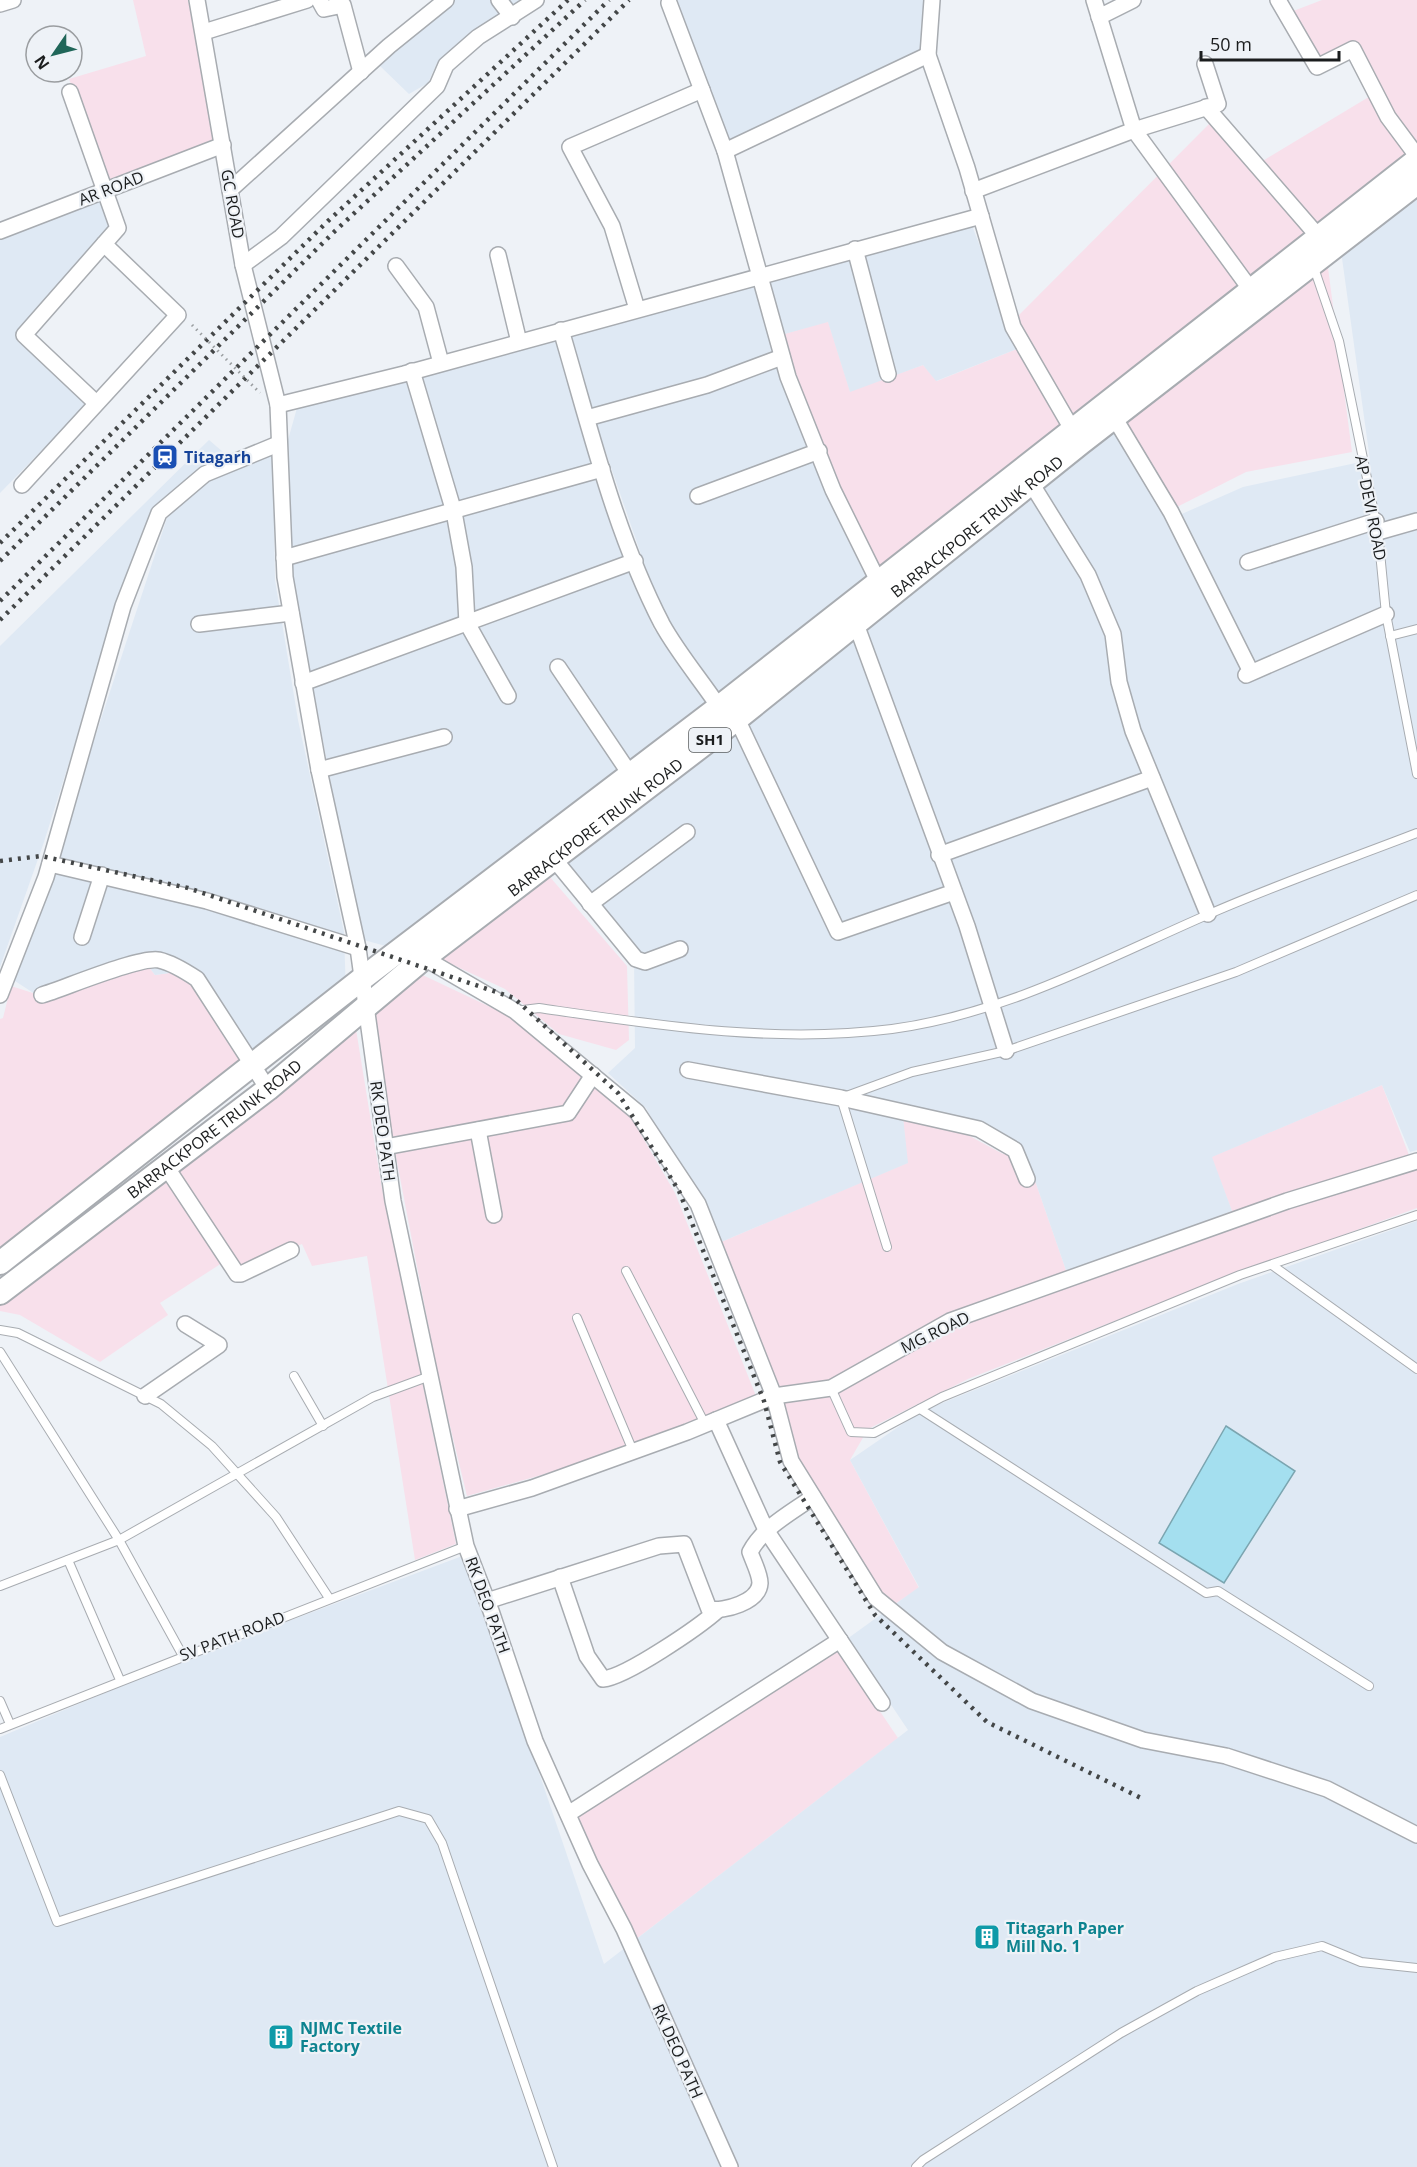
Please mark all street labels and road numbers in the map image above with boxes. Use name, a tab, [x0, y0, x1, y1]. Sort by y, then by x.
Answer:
street label: AR ROAD	[75, 166, 147, 210]
street label: GC ROAD	[216, 168, 250, 240]
street label: BARRACKPORE TRUNK ROAD	[886, 450, 1068, 603]
street label: AP DEVI ROAD	[1350, 454, 1392, 562]
road number: SH1	[689, 728, 731, 752]
street label: BARRACKPORE TRUNK ROAD	[503, 753, 688, 901]
street label: BARRACKPORE TRUNK ROAD	[122, 1054, 306, 1204]
street label: RK DEO PATH	[365, 1079, 401, 1183]
street label: MG ROAD	[897, 1306, 973, 1358]
street label: RK DEO PATH	[460, 1554, 516, 1656]
street label: SV PATH ROAD	[176, 1606, 288, 1666]
street label: RK DEO PATH	[647, 2000, 709, 2102]

